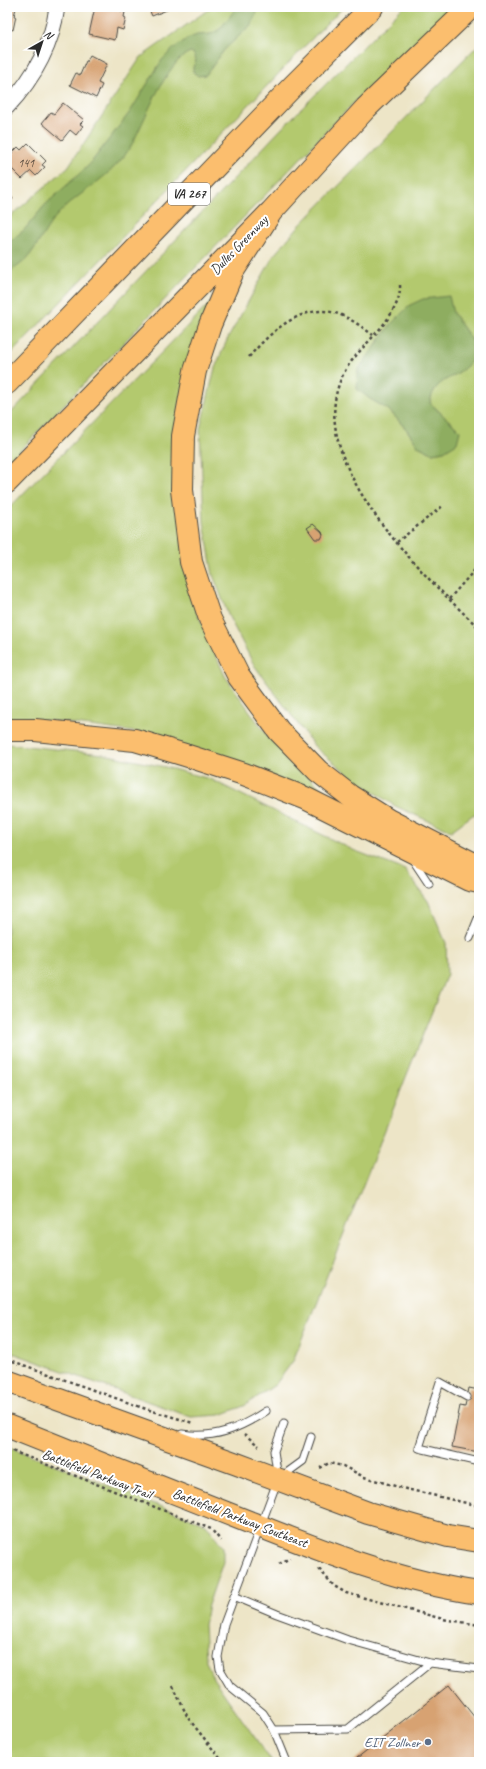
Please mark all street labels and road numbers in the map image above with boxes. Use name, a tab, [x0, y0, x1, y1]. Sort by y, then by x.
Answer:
road number: VA 267	[168, 183, 210, 205]
street label: Dulles Greenway	[207, 211, 272, 278]
street label: Battlefield Parkway Trail	[40, 1445, 157, 1504]
street label: Battlefield Parkway Southeast	[170, 1485, 311, 1552]

